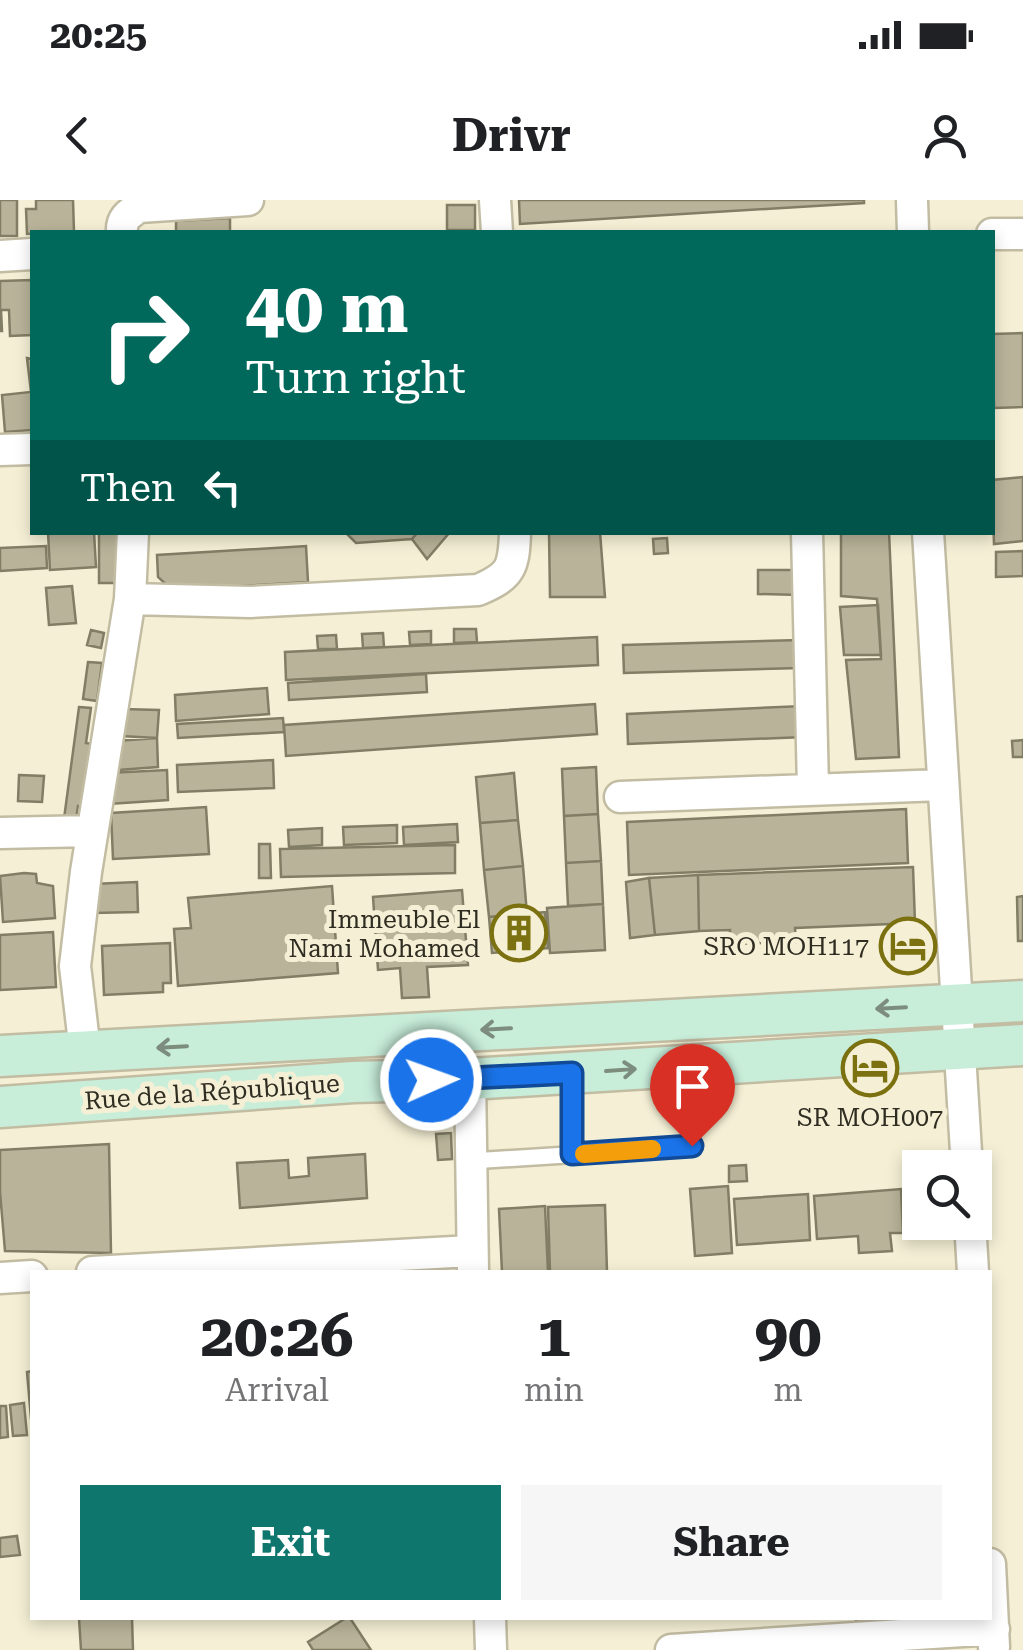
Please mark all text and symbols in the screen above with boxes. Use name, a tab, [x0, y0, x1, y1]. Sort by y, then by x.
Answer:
text: 20:25	[50, 13, 147, 57]
icon: back	[50, 108, 105, 163]
icon: person	[918, 108, 973, 163]
text: Drivr	[452, 109, 571, 162]
text: 40 m	[245, 267, 409, 349]
icon: right	[80, 270, 210, 400]
text: Turn right	[245, 351, 466, 404]
icon: left	[195, 460, 250, 515]
text: Then	[80, 466, 175, 510]
building icon: Immeuble El Nami Mohamed	[489, 903, 549, 963]
place label: Immeuble El Nami Mohamed	[288, 905, 480, 963]
hotel icon: SRO MOH117	[878, 916, 938, 976]
place label: SRO MOH117	[703, 932, 869, 961]
one-way arrow	[875, 999, 907, 1018]
one-way arrow	[481, 1020, 513, 1039]
position arrow	[379, 1028, 483, 1132]
one-way arrow	[156, 1037, 188, 1056]
hotel icon: SR MOH007	[840, 1038, 900, 1098]
pin	[650, 1044, 735, 1147]
icon: arrive	[665, 1059, 720, 1114]
one-way arrow	[605, 1060, 637, 1079]
street label: Rue de la République	[83, 1069, 341, 1115]
place label: SR MOH007	[797, 1103, 943, 1132]
map controls	[902, 1150, 992, 1240]
button: search	[902, 1150, 992, 1240]
text: 20:26	[200, 1300, 354, 1371]
text: 1	[537, 1300, 571, 1371]
text: 90	[754, 1300, 822, 1371]
text: Arrival	[225, 1371, 329, 1409]
text: min	[524, 1371, 584, 1409]
text: m	[773, 1371, 803, 1409]
button: Exit	[80, 1485, 501, 1600]
button: Share	[521, 1485, 942, 1600]

